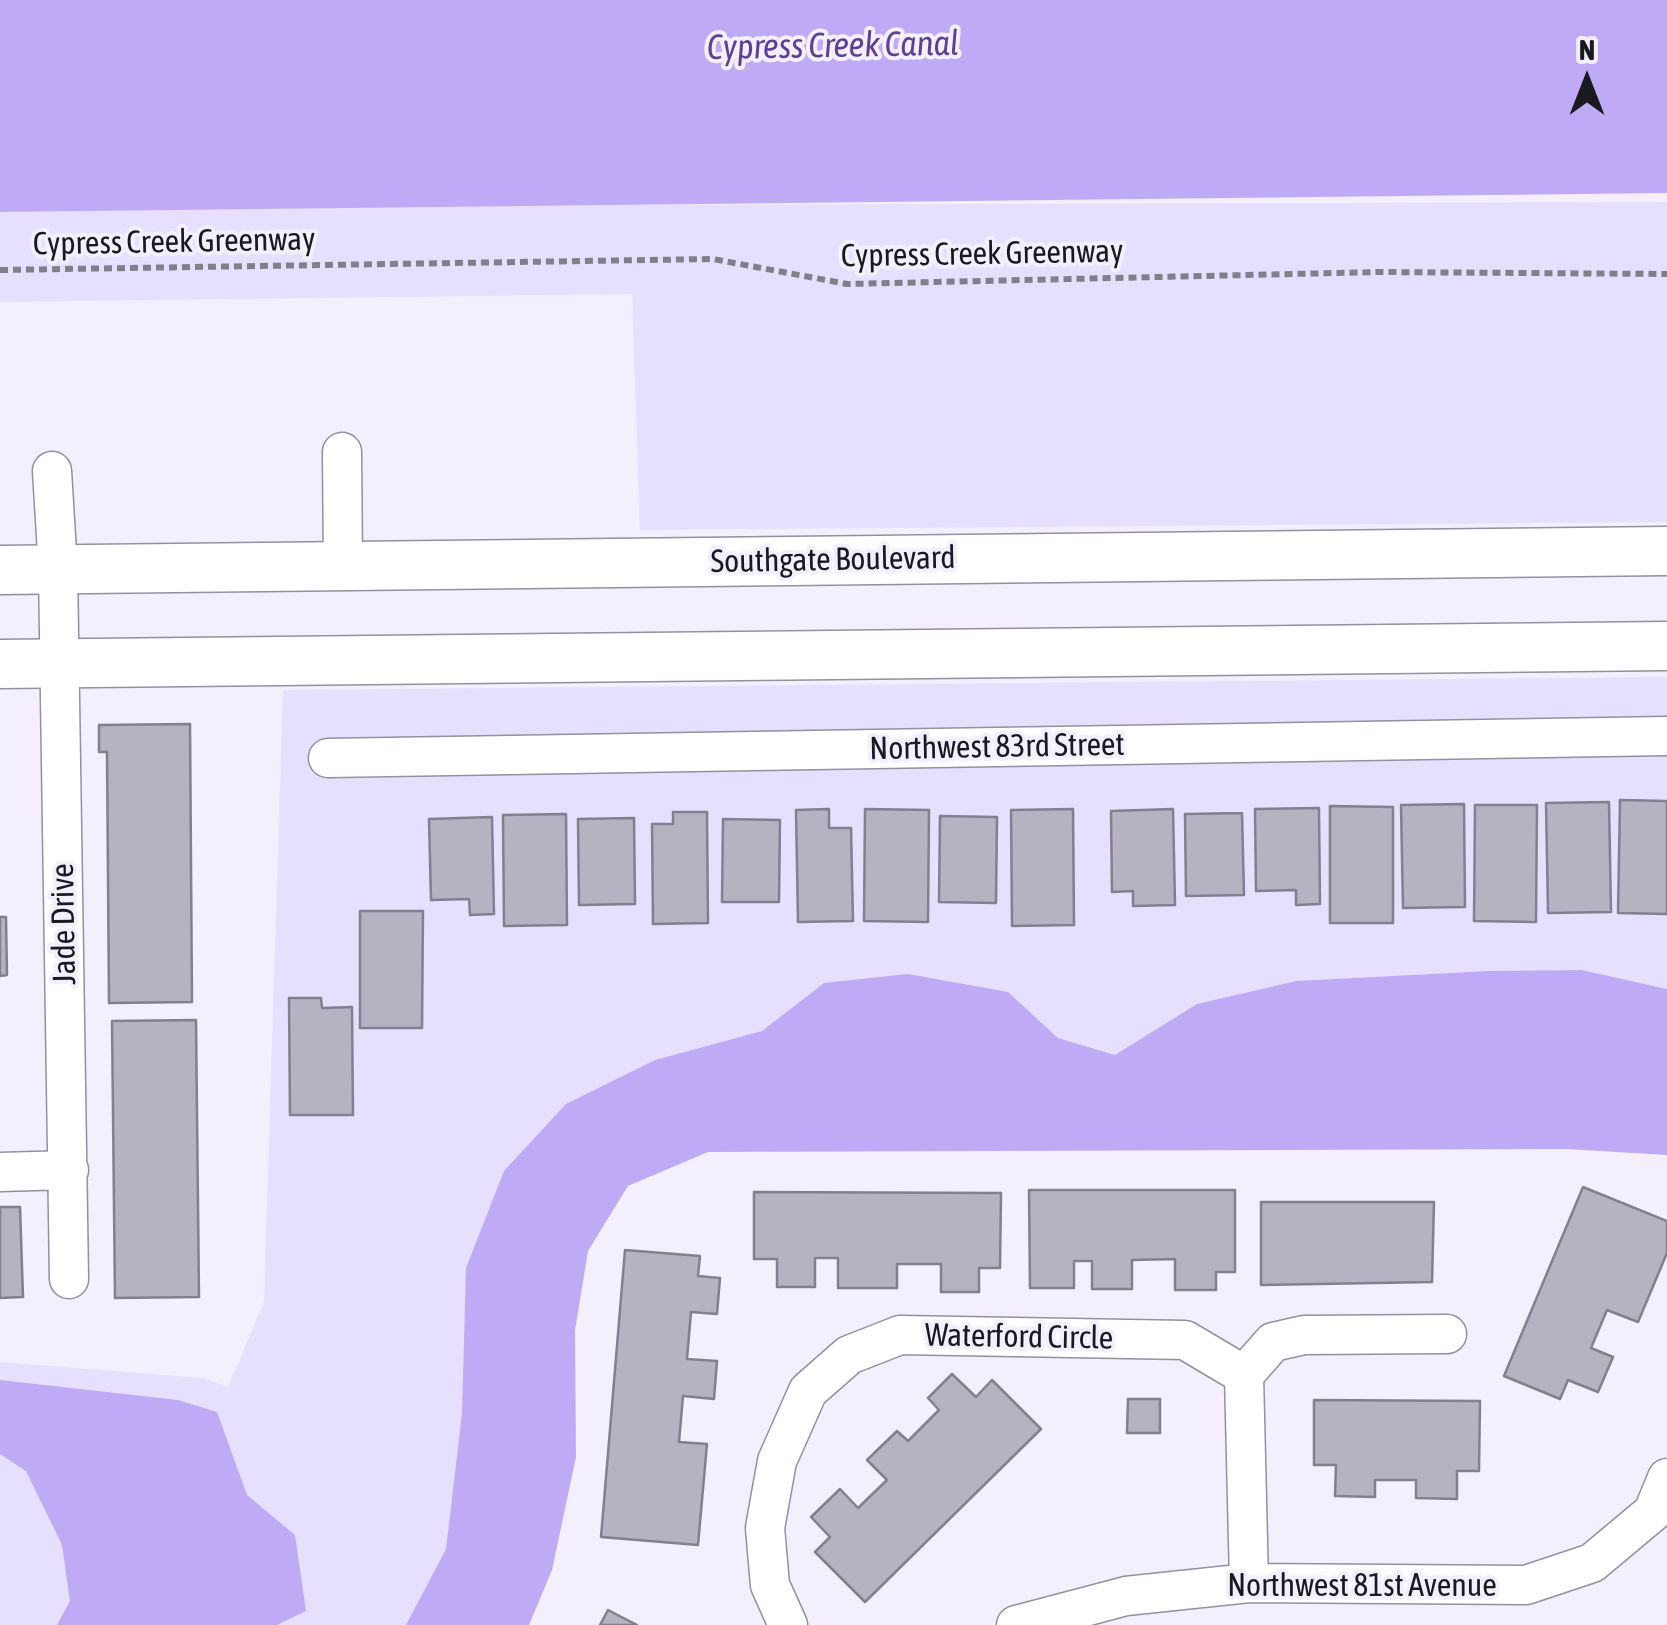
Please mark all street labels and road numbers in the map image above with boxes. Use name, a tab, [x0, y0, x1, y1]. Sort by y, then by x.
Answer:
street label: Cypress Creek Greenway	[32, 220, 316, 264]
street label: Cypress Creek Greenway	[840, 232, 1124, 276]
street label: Southgate Boulevard	[710, 539, 956, 581]
street label: Northwest 83rd Street	[869, 726, 1125, 768]
street label: Jade Drive	[44, 863, 84, 985]
street label: Waterford Circle	[925, 1316, 1113, 1358]
street label: Northwest 81st Avenue	[1227, 1567, 1497, 1605]

